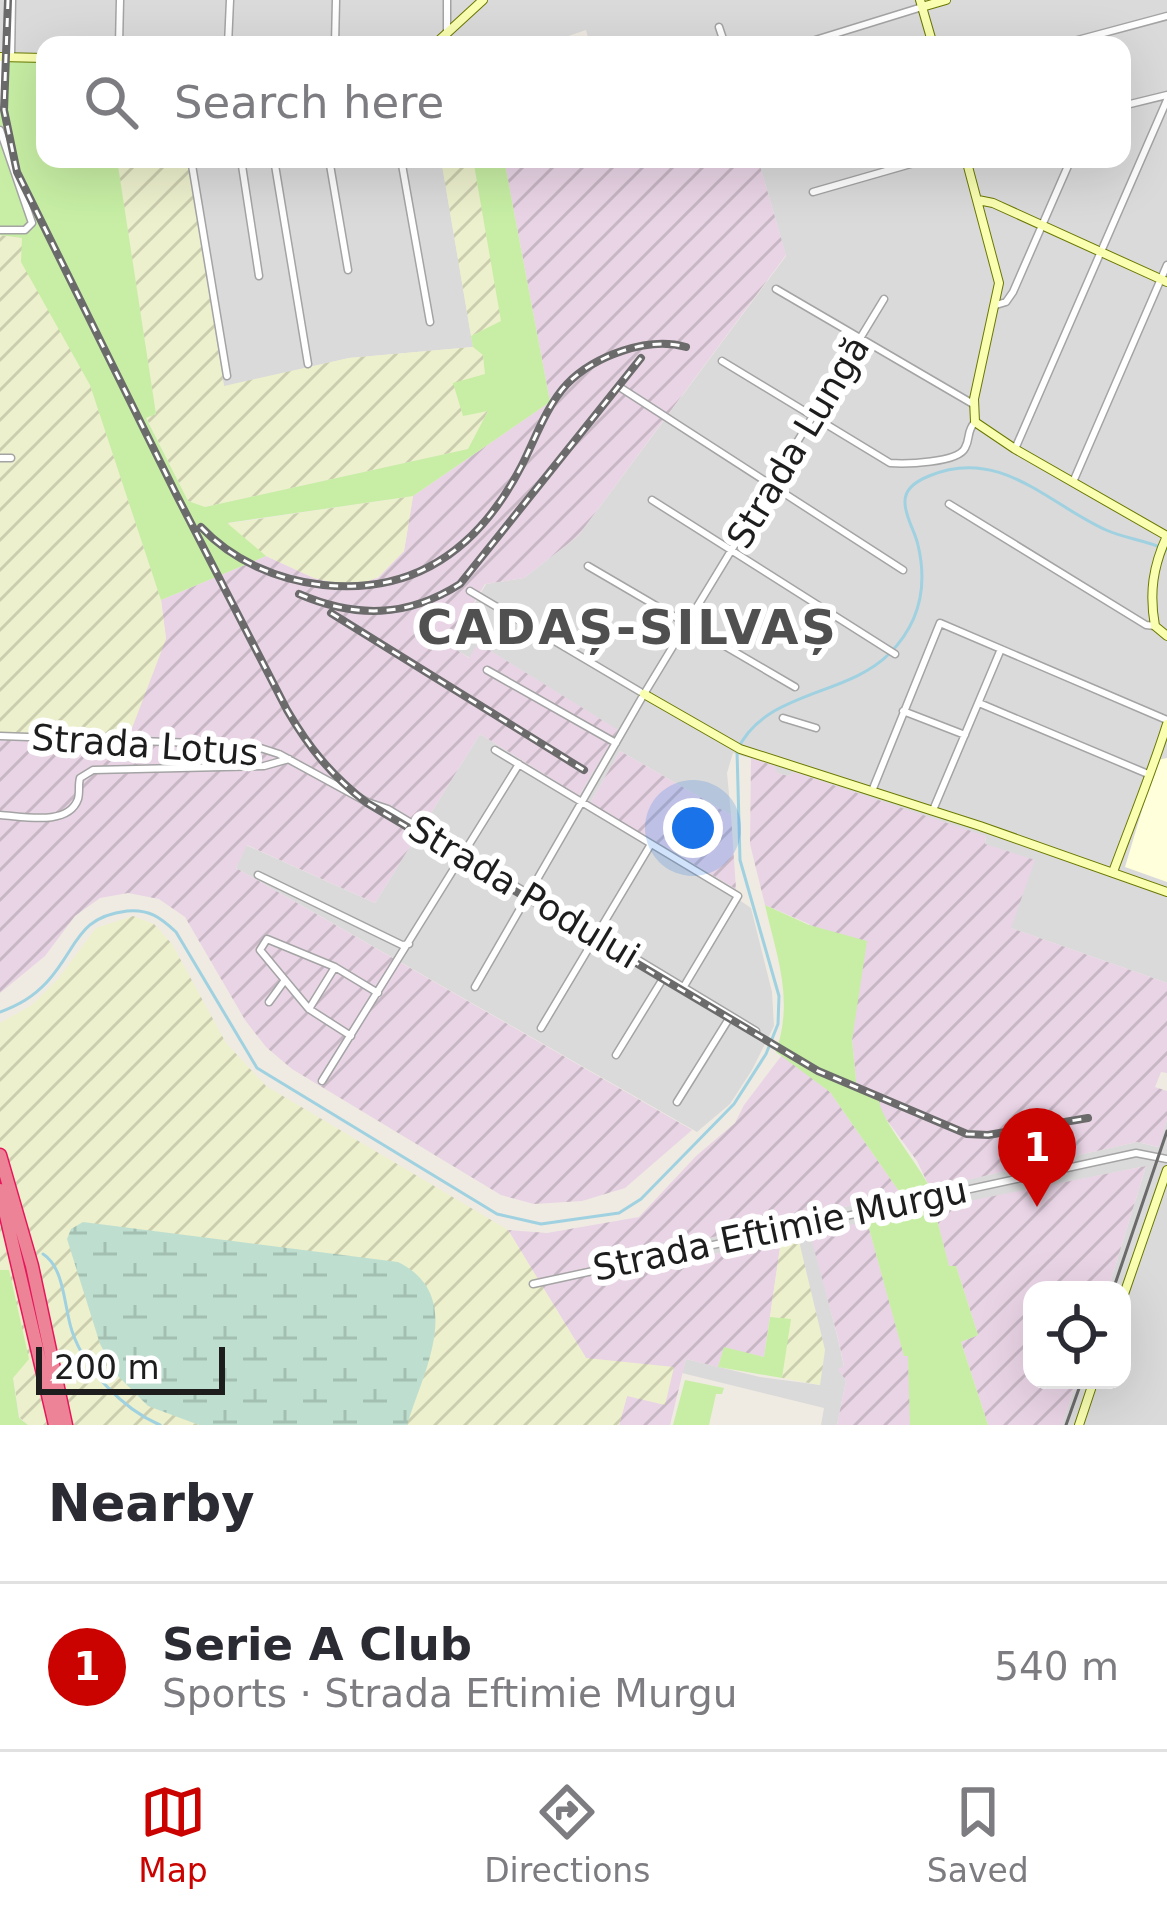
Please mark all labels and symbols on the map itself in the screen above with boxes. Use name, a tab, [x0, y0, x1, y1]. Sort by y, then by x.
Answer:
street label: Strada Lungă	[719, 329, 877, 555]
district label: CADAȘ-SILVAȘ	[417, 599, 839, 655]
street label: Strada Lotus	[30, 717, 260, 773]
your location	[663, 798, 723, 858]
street label: Strada Podului	[402, 807, 646, 977]
pin: 1	[998, 1108, 1076, 1207]
street label: Strada Eftimie Murgu	[589, 1169, 971, 1289]
scale bar	[36, 1341, 225, 1394]

